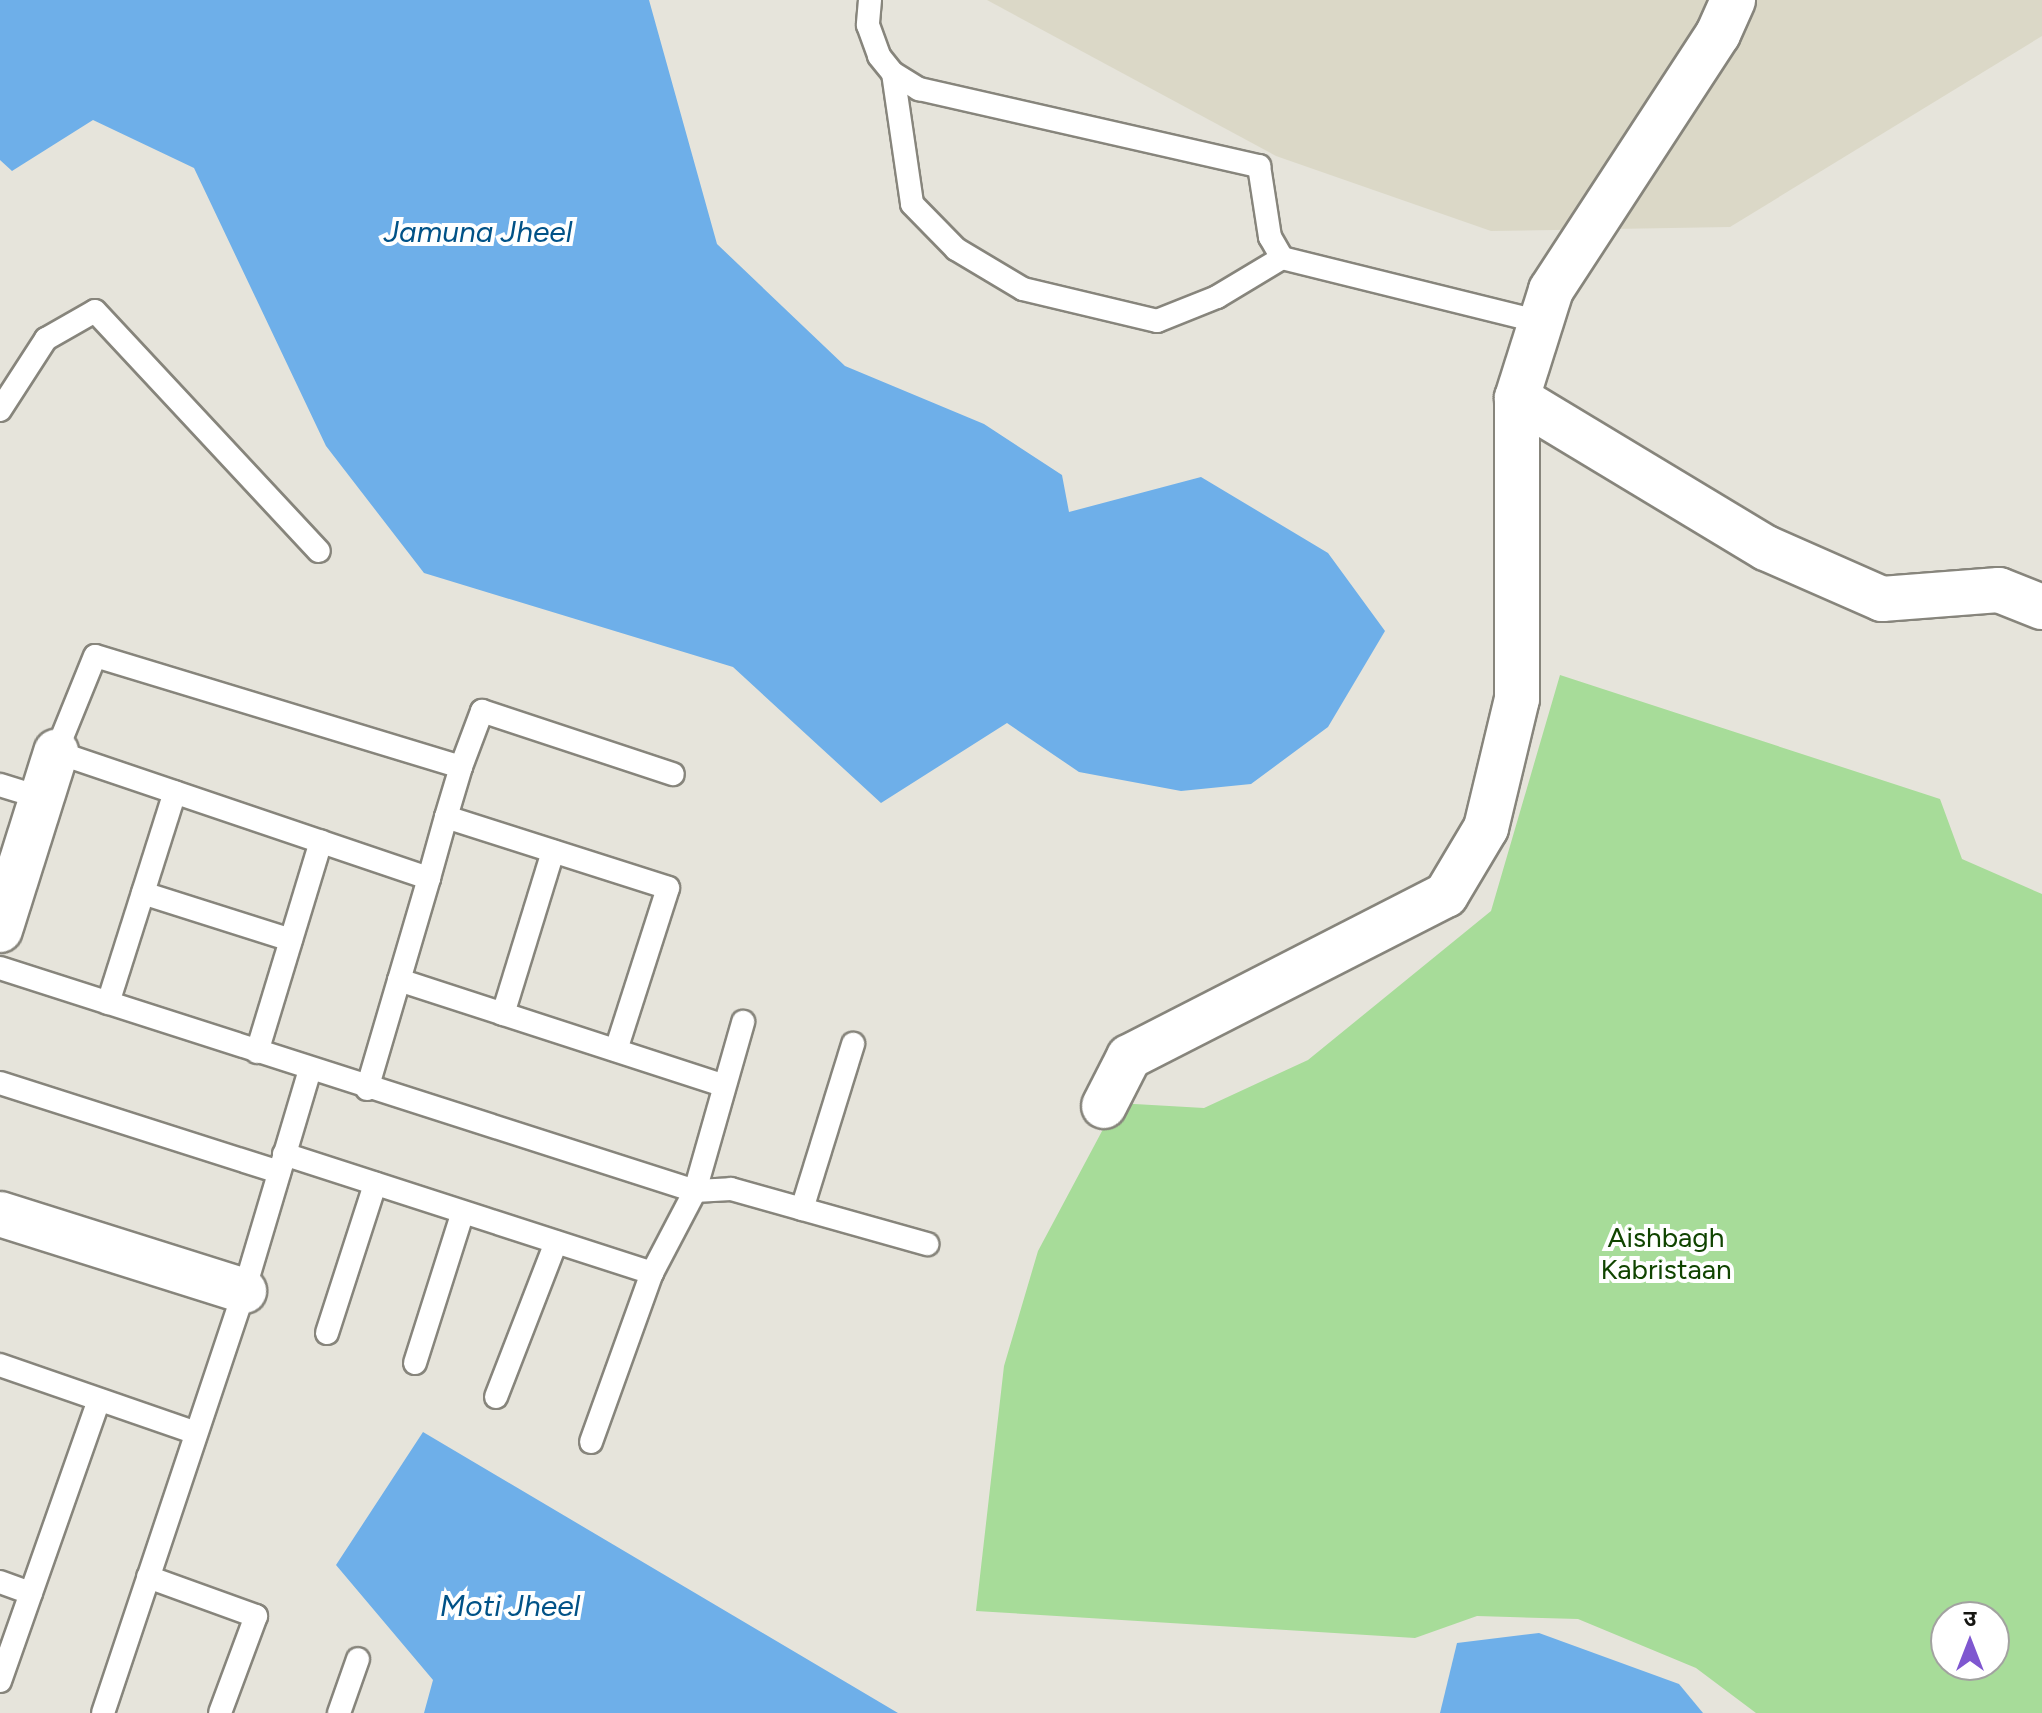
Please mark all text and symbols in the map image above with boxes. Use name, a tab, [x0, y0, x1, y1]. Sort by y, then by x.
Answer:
water label: Jamuna Jheel	[384, 214, 572, 250]
park label: Aishbagh Kabristaan	[1600, 1220, 1732, 1286]
water label: Moti Jheel	[440, 1588, 580, 1624]
north arrow	[1930, 1601, 2010, 1681]
text: उ	[1964, 1605, 1976, 1632]

